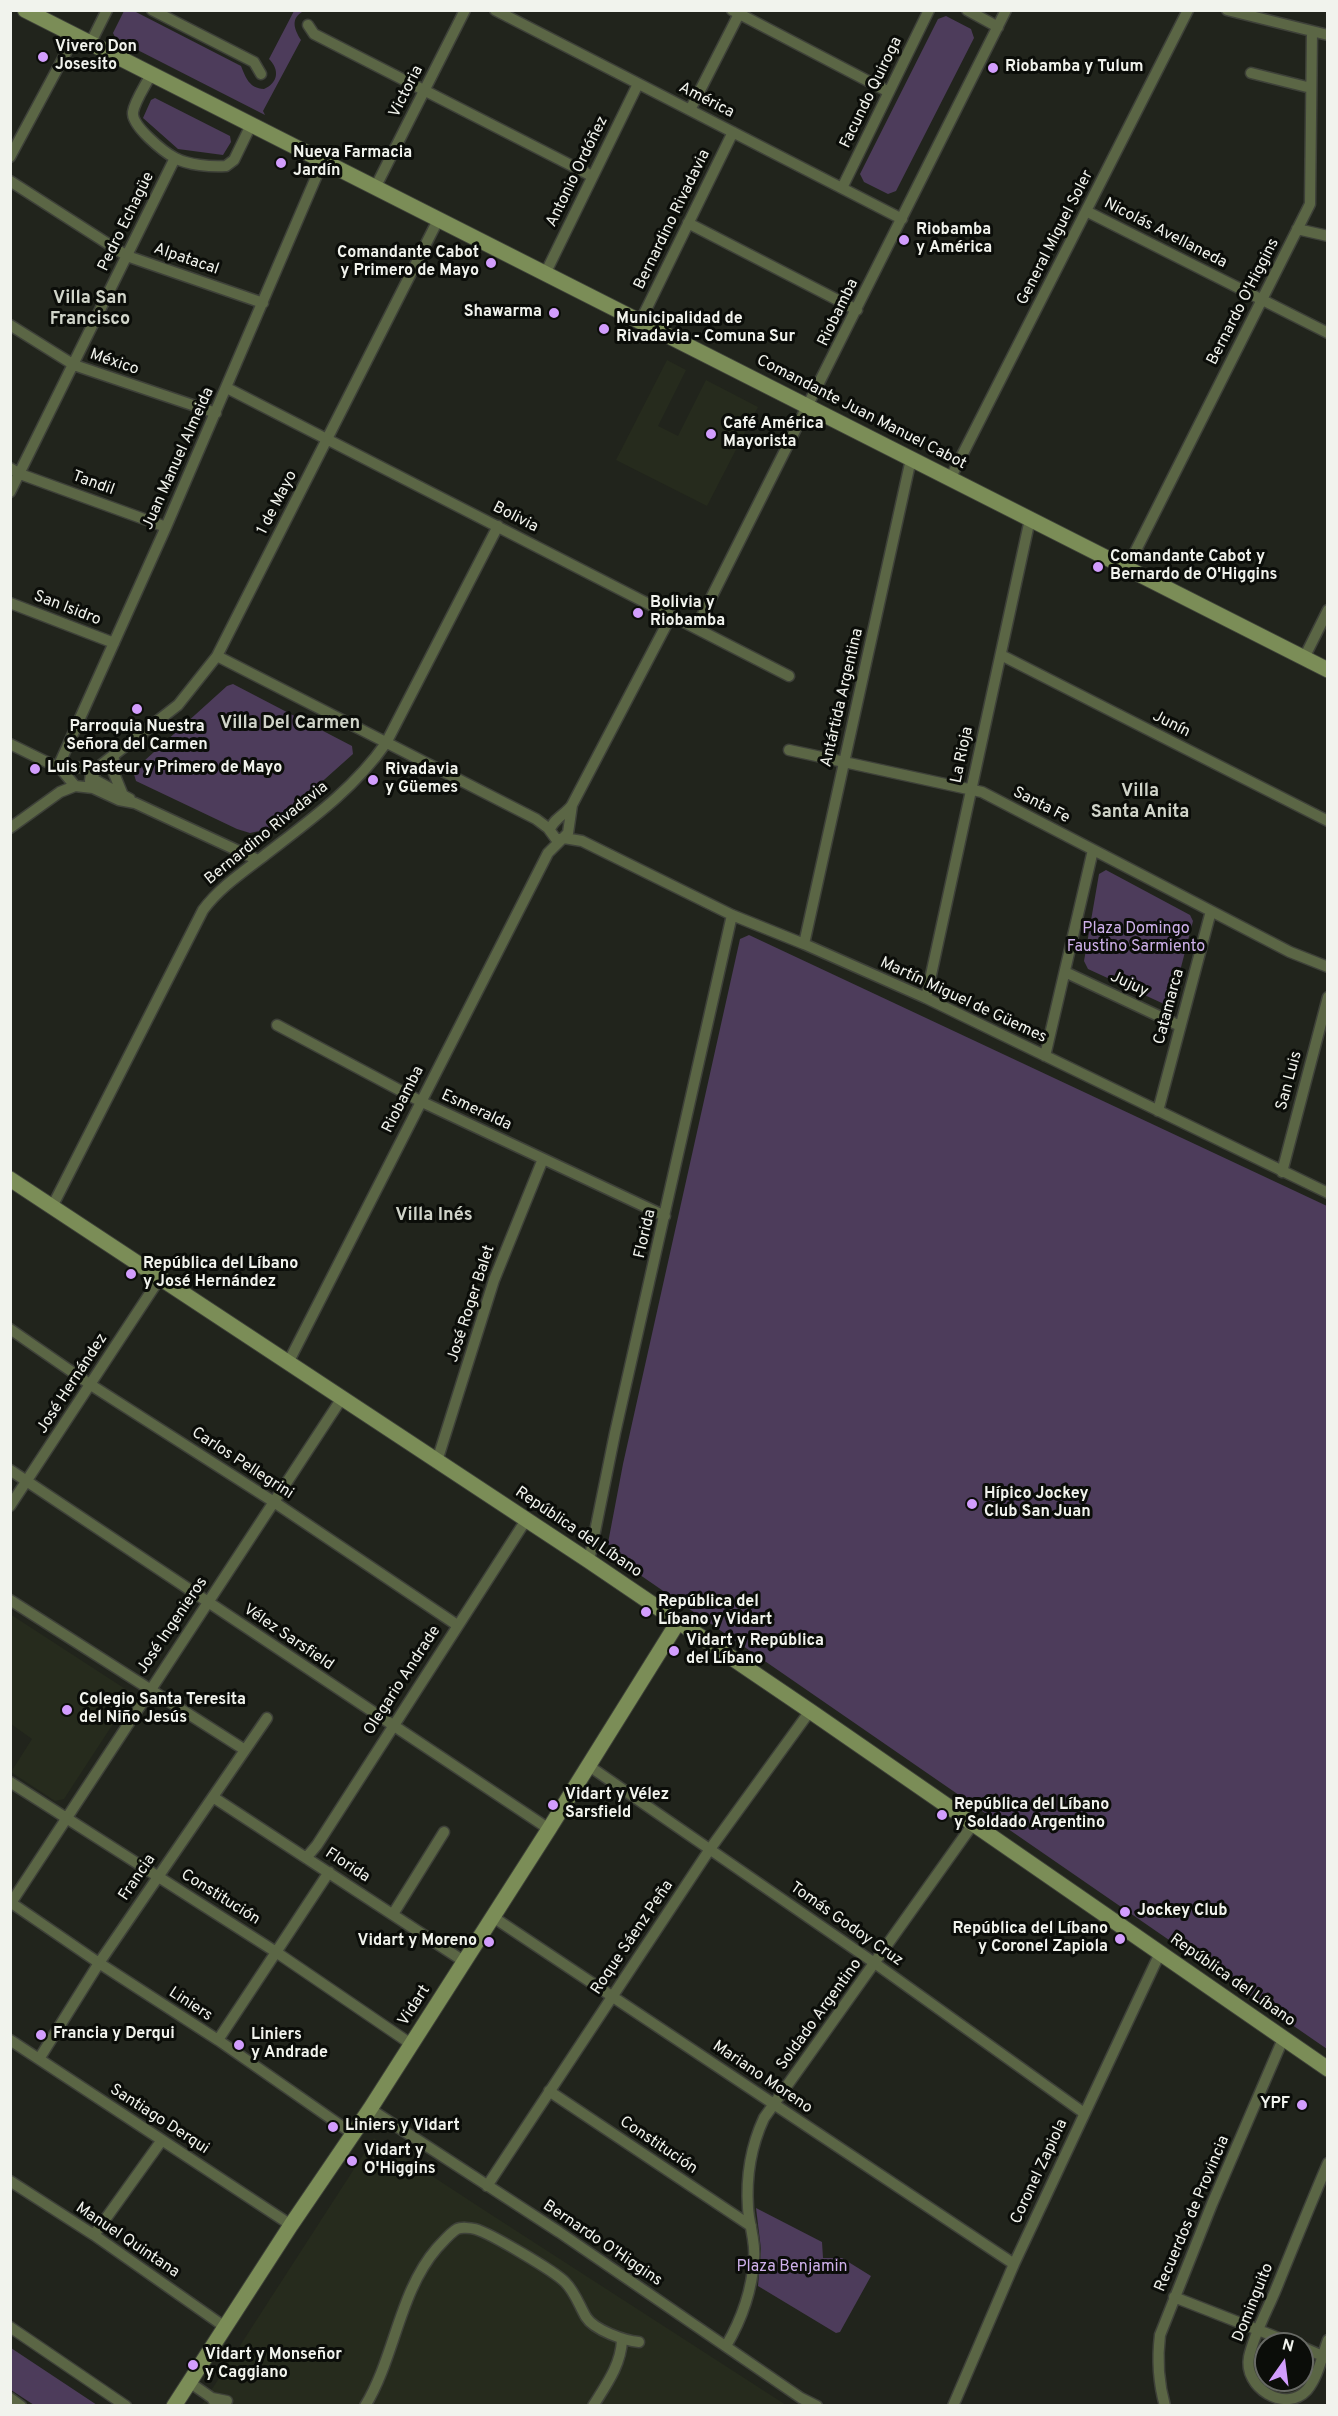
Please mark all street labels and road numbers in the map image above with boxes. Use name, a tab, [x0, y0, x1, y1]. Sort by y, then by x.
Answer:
street label: Facundo Quiroga	[837, 34, 907, 152]
street label: Victoria	[386, 63, 428, 121]
street label: América	[675, 79, 737, 123]
street label: Antonio Ordóñez	[543, 113, 613, 231]
street label: Bernardino Rivadavia	[631, 147, 715, 293]
street label: General Miguel Soler	[1014, 167, 1098, 309]
street label: Pedro Echagüe	[95, 169, 159, 275]
street label: Nicolás Avellaneda	[1100, 195, 1230, 273]
street label: Bernardo O'Higgins	[1204, 235, 1284, 369]
street label: Alpatacal	[151, 240, 221, 280]
street label: Riobamba	[814, 276, 864, 350]
street label: México	[87, 346, 141, 380]
street label: Comandante Juan Manuel Cabot	[753, 352, 969, 474]
street label: Juan Manuel Almeida	[139, 385, 219, 533]
street label: Tandil	[69, 468, 117, 500]
street label: 1 de Mayo	[254, 468, 302, 538]
street label: Bolivia	[489, 498, 541, 538]
street label: San Isidro	[31, 587, 103, 631]
street label: Antártida Argentina	[818, 627, 868, 769]
street label: Junín	[1149, 707, 1193, 743]
street label: La Rioja	[948, 725, 978, 785]
street label: Bernardino Rivadavia	[201, 778, 333, 890]
street label: Santa Fe	[1009, 784, 1073, 828]
street label: Martín Miguel de Güemes	[877, 954, 1049, 1048]
street label: Catamarca	[1151, 967, 1189, 1047]
street label: Jujuy	[1107, 968, 1151, 1002]
street label: San Luis	[1273, 1049, 1307, 1113]
street label: Riobamba	[379, 1063, 429, 1137]
street label: Esmeralda	[438, 1086, 514, 1136]
street label: Florida	[631, 1208, 661, 1260]
street label: José Roger Balet	[444, 1243, 500, 1365]
street label: José Hernández	[33, 1330, 113, 1438]
street label: Carlos Pellegrini	[187, 1424, 297, 1504]
street label: República del Líbano	[511, 1483, 645, 1583]
street label: José Ingenieros	[134, 1574, 212, 1678]
street label: Vélez Sarsfield	[239, 1601, 337, 1675]
street label: Olegario Andrade	[360, 1623, 446, 1739]
street label: Florida	[321, 1844, 373, 1888]
street label: Francia	[115, 1851, 161, 1905]
street label: Constitución	[177, 1866, 263, 1930]
street label: Roque Sáenz Peña	[588, 1877, 678, 1999]
street label: Tomás Godoy Cruz	[786, 1879, 906, 1971]
street label: República del Líbano	[1166, 1930, 1298, 2032]
street label: Soldado Argentino	[773, 1956, 867, 2074]
street label: Vidart	[395, 1982, 435, 2030]
street label: Liniers	[164, 1984, 216, 2026]
street label: Mariano Moreno	[708, 2038, 816, 2118]
street label: Santiago Derqui	[106, 2081, 212, 2159]
street label: Constitución	[615, 2113, 701, 2179]
street label: Coronel Zapiola	[1007, 2117, 1073, 2227]
street label: Recuerdos de Provincia	[1151, 2133, 1235, 2295]
street label: Bernardo O'Higgins	[539, 2197, 665, 2291]
street label: Manuel Quintana	[71, 2199, 183, 2283]
street label: Dominguito	[1229, 2261, 1279, 2345]

